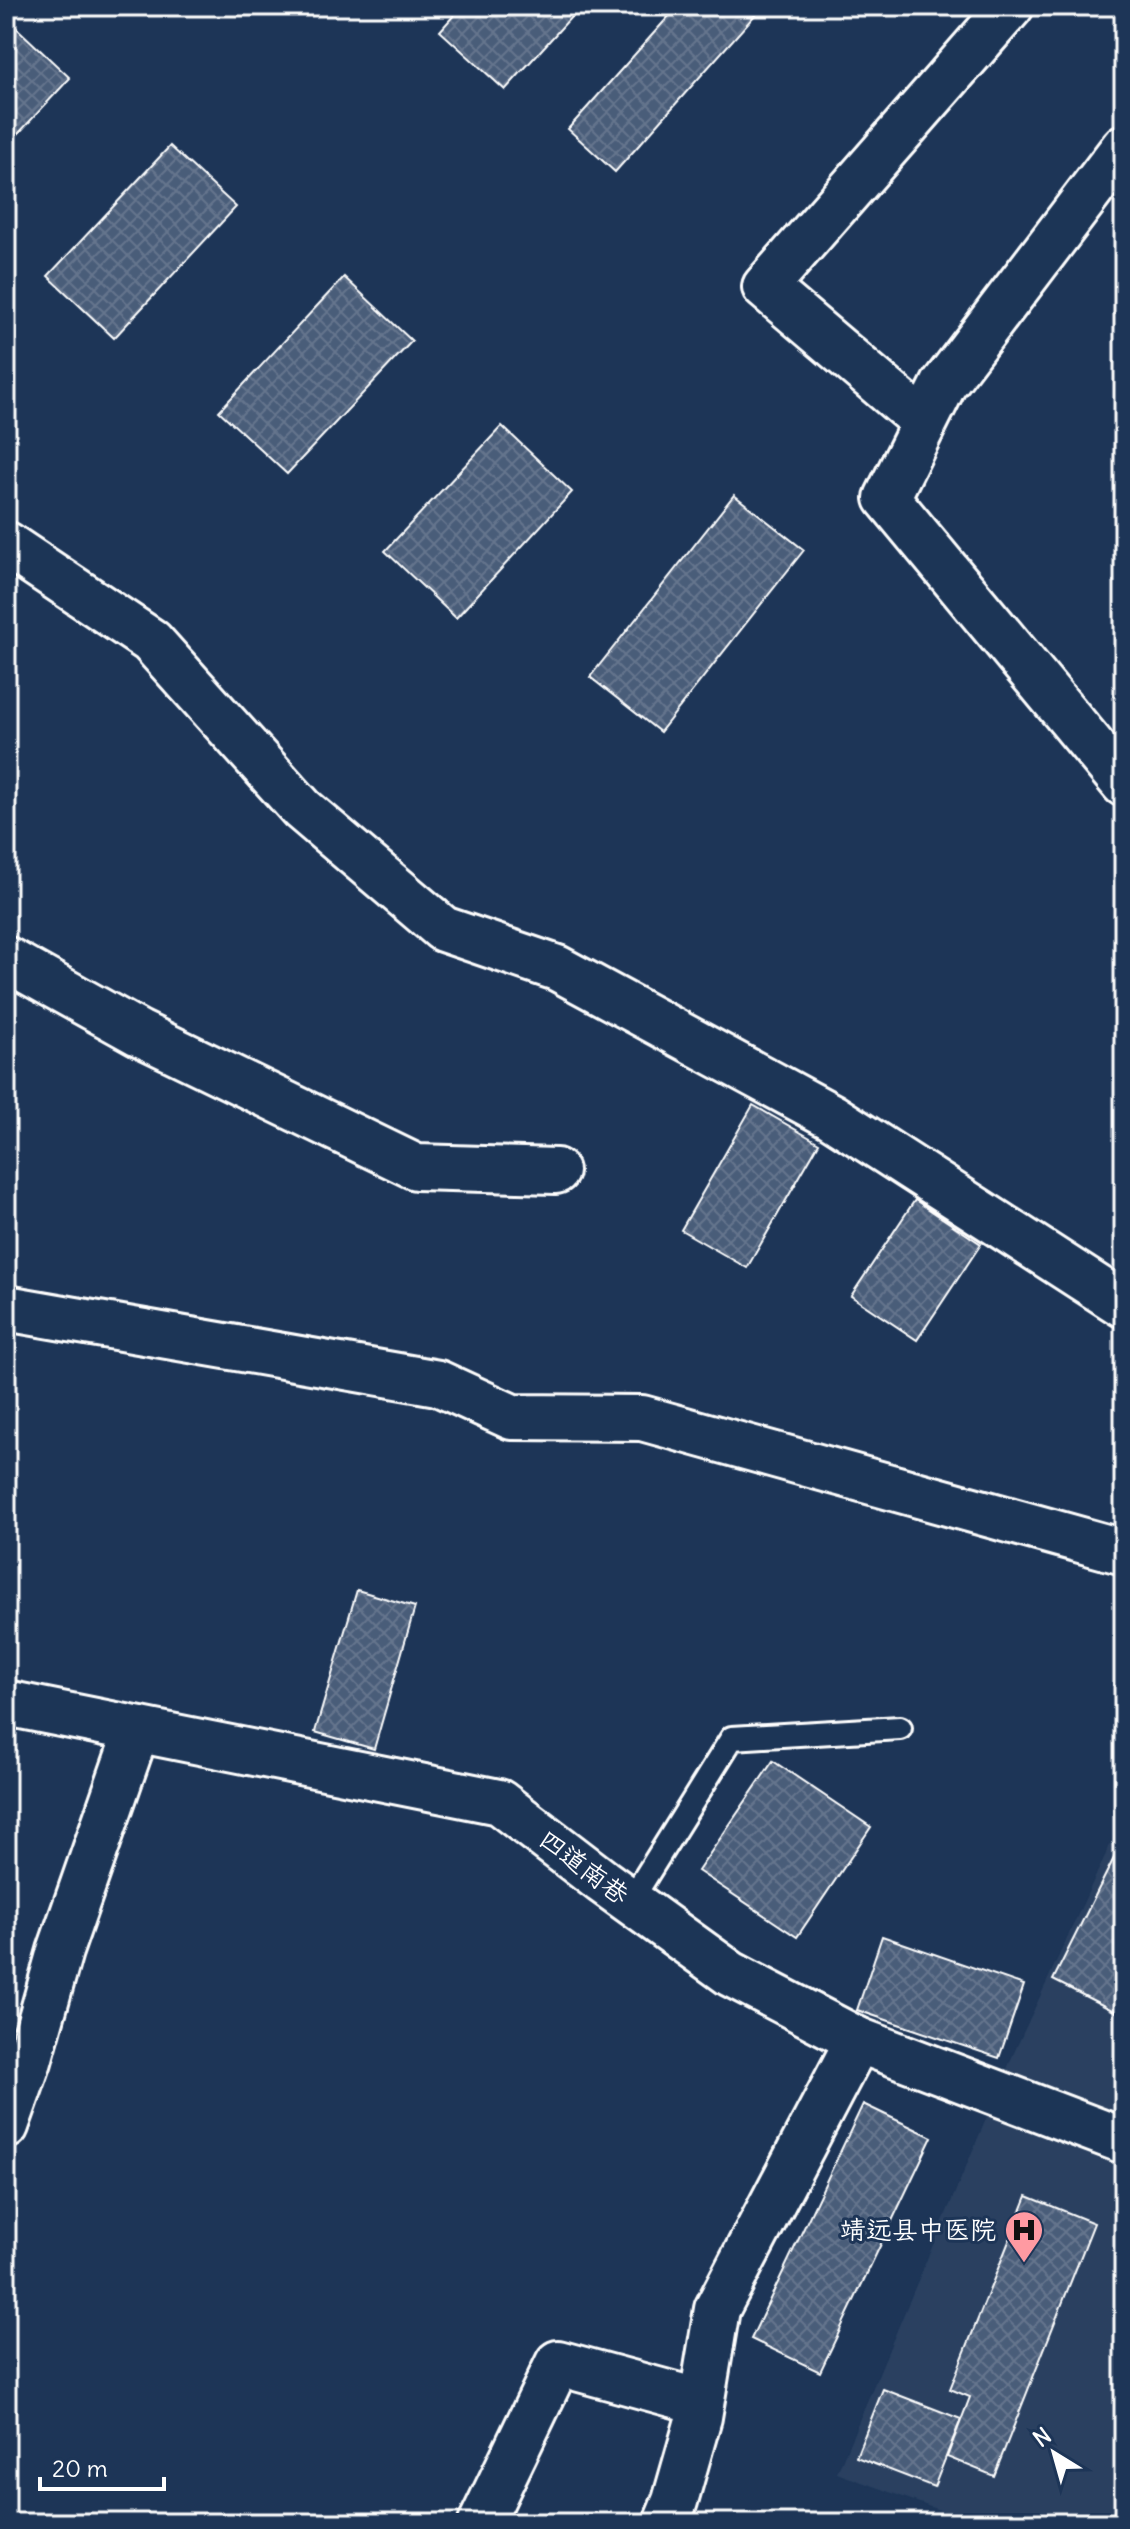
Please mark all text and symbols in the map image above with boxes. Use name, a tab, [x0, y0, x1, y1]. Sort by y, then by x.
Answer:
street label: 四道南巷	[533, 1822, 636, 1911]
hospital icon: 靖远县中医院	[1003, 2209, 1045, 2264]
place label: 靖远县中医院	[840, 2213, 996, 2246]
north arrow	[1014, 2413, 1094, 2493]
text: N	[1027, 2421, 1056, 2453]
scale bar	[40, 2441, 164, 2491]
text: 20 m	[52, 2453, 108, 2483]

